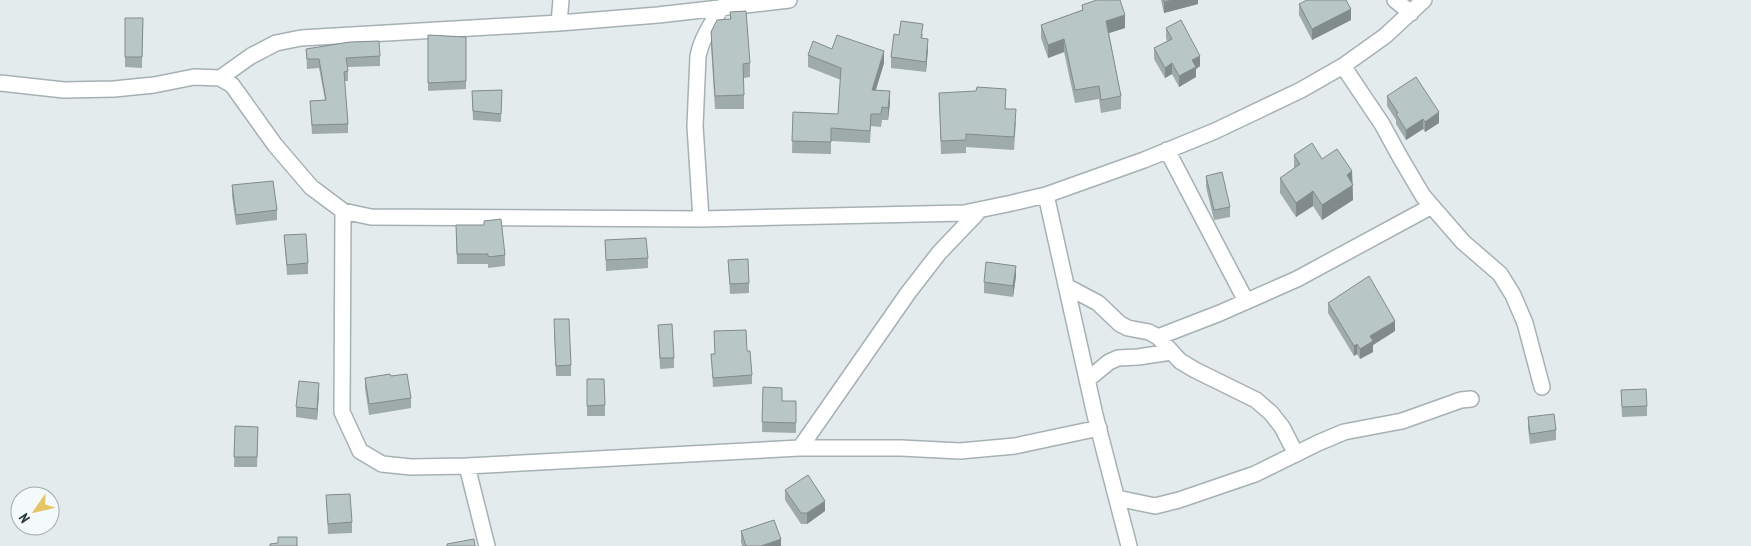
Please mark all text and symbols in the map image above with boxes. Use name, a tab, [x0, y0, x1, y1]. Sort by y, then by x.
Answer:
north arrow	[10, 486, 60, 536]
text: N	[15, 510, 34, 526]

